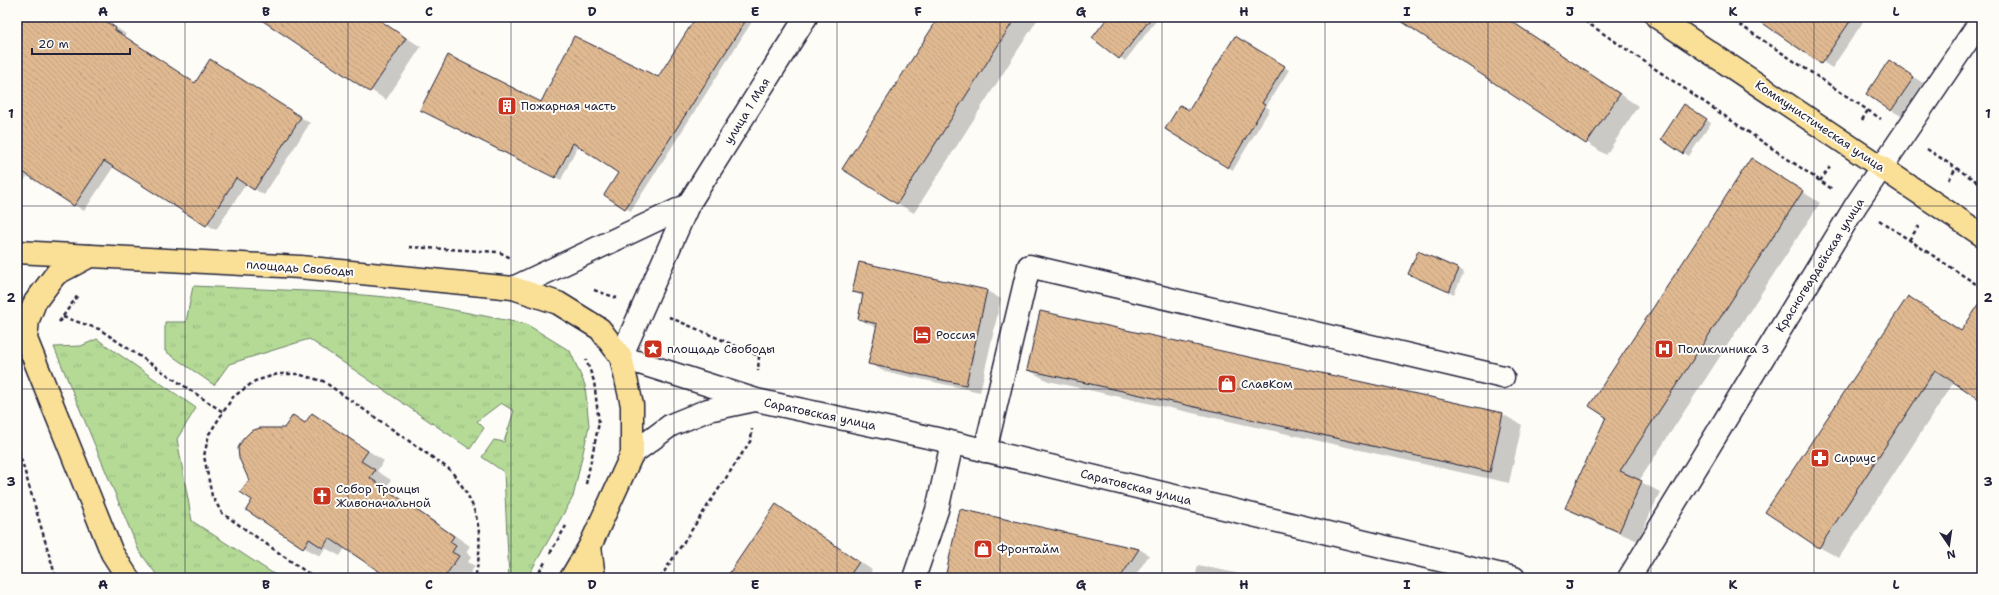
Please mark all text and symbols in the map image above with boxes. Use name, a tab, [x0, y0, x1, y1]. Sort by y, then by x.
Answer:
text: A	[98, 3, 108, 20]
text: B	[262, 3, 270, 20]
text: C	[425, 3, 433, 20]
text: D	[587, 3, 597, 20]
text: E	[751, 3, 760, 20]
text: F	[914, 3, 922, 20]
text: G	[1076, 3, 1087, 20]
text: H	[1239, 3, 1249, 20]
text: I	[1403, 3, 1411, 20]
text: J	[1566, 3, 1574, 20]
text: K	[1729, 3, 1738, 20]
text: L	[1892, 3, 1900, 20]
scale bar	[32, 30, 130, 56]
text: 20 m	[38, 36, 69, 52]
street label: улица 1 Мая	[720, 75, 774, 147]
street label: Коммунистическая улица	[1752, 77, 1888, 176]
building icon: Пожарная часть	[496, 95, 518, 117]
place label: Пожарная часть	[521, 98, 616, 114]
text: 1	[8, 105, 14, 122]
text: 1	[1985, 105, 1991, 122]
street label: Красногвардейская улица	[1772, 195, 1868, 335]
street label: площадь Свободы	[246, 256, 354, 280]
text: 2	[6, 289, 16, 306]
text: 2	[1983, 289, 1993, 306]
hotel icon: Россия	[911, 324, 933, 346]
place label: Россия	[936, 327, 976, 343]
place icon: площадь Свободы	[642, 338, 664, 360]
hospital icon: Поликлиника 3	[1653, 338, 1675, 360]
place label: площадь Свободы	[667, 341, 775, 357]
place label: Поликлиника 3	[1678, 341, 1769, 357]
shop icon: СлавКом	[1216, 373, 1238, 395]
place label: СлавКом	[1241, 376, 1293, 392]
street label: Саратовская улица	[762, 394, 878, 434]
pharmacy icon: Сириус	[1809, 447, 1831, 469]
place label: Сириус	[1834, 450, 1876, 466]
street label: Саратовская улица	[1079, 465, 1194, 509]
text: 3	[6, 473, 16, 490]
text: 3	[1983, 473, 1993, 490]
place label: Собор Троицы Живоначальной	[336, 481, 431, 511]
church icon: Собор Троицы Живоначальной	[311, 485, 333, 507]
north arrow	[1929, 525, 1969, 565]
shop icon: Фронтайм	[972, 538, 994, 560]
place label: Фронтайм	[997, 541, 1059, 557]
text: N	[1945, 546, 1957, 563]
text: A	[98, 576, 108, 593]
text: B	[262, 576, 270, 593]
text: C	[425, 576, 433, 593]
text: D	[587, 576, 597, 593]
text: E	[751, 576, 760, 593]
text: F	[914, 576, 922, 593]
text: G	[1076, 576, 1087, 593]
text: H	[1239, 576, 1249, 593]
text: I	[1403, 576, 1411, 593]
text: J	[1566, 576, 1574, 593]
text: K	[1729, 576, 1738, 593]
text: L	[1892, 576, 1900, 593]

